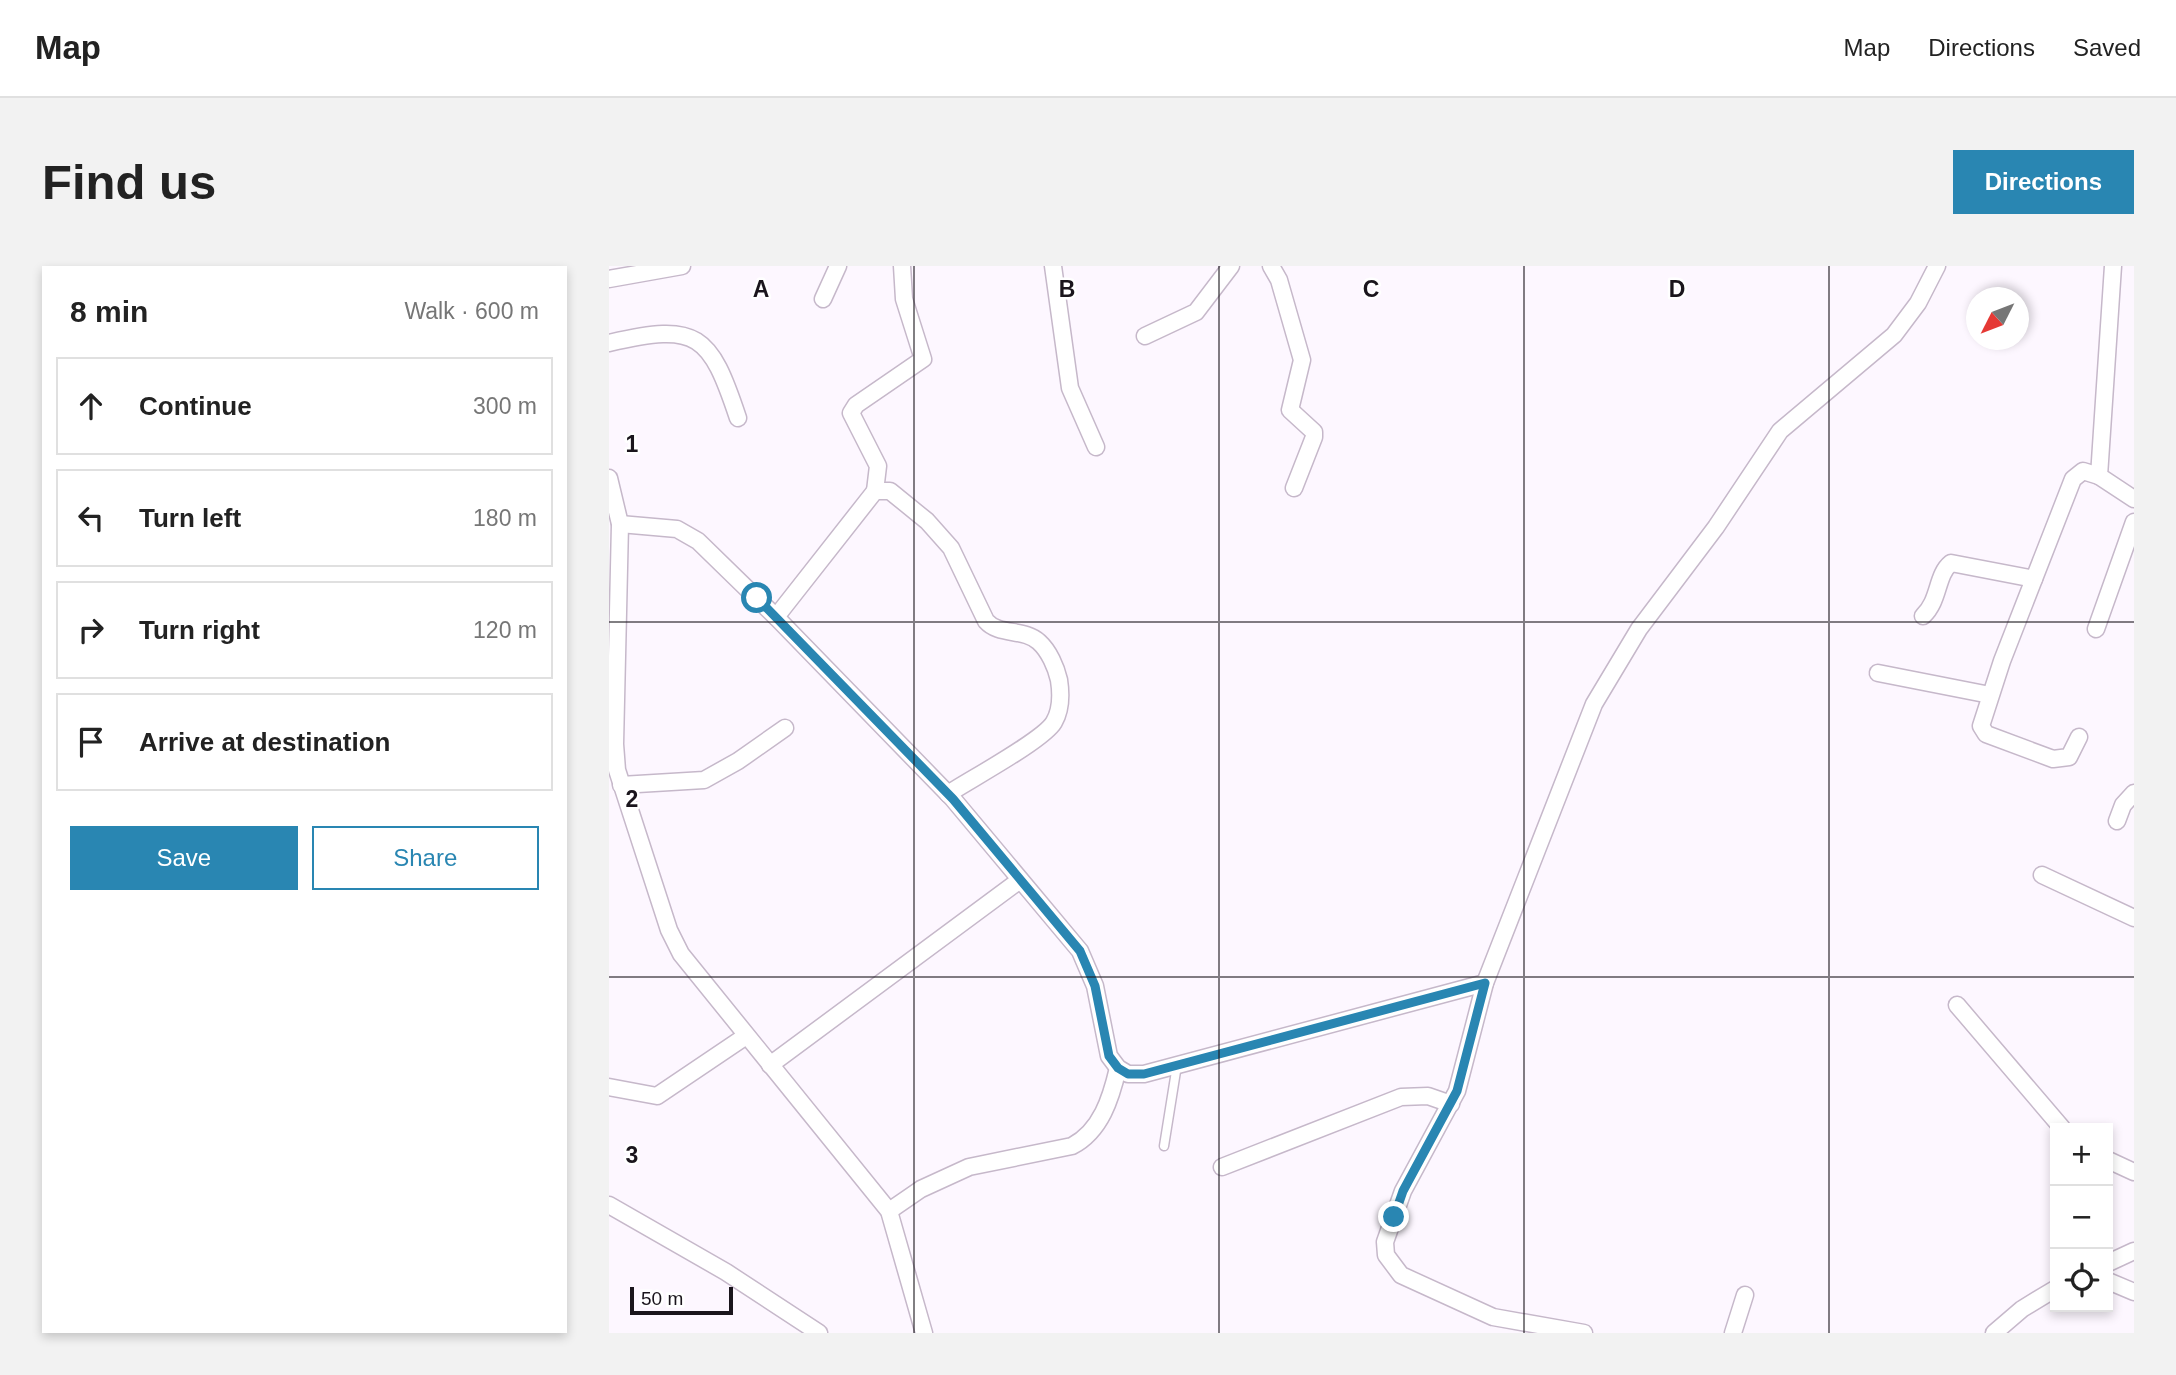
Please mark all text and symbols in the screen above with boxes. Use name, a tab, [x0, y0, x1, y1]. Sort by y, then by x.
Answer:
text: Map	[35, 29, 101, 66]
text: Map	[1844, 34, 1890, 61]
text: Directions	[1928, 34, 2035, 61]
text: Saved	[2073, 34, 2141, 61]
button: Directions	[1953, 150, 2134, 214]
text: Find us	[42, 155, 216, 209]
text: A	[753, 276, 769, 302]
text: B	[1059, 276, 1075, 302]
text: C	[1363, 276, 1379, 302]
text: D	[1669, 276, 1685, 302]
north arrow	[1966, 287, 2029, 350]
text: 8 min	[70, 295, 148, 328]
text: Walk · 600 m	[404, 298, 539, 324]
icon: ahead	[72, 387, 110, 425]
text: Continue	[139, 391, 252, 421]
text: 300 m	[473, 393, 537, 419]
text: 1	[626, 431, 639, 457]
icon: left	[72, 499, 110, 537]
text: Turn left	[139, 503, 241, 533]
text: 180 m	[473, 505, 537, 531]
route start	[741, 582, 772, 613]
icon: right	[72, 611, 110, 649]
text: Turn right	[139, 615, 260, 645]
text: 120 m	[473, 617, 537, 643]
icon: arrive	[72, 723, 110, 761]
text: Arrive at destination	[139, 727, 390, 757]
text: 2	[626, 786, 638, 812]
button: Save	[70, 826, 298, 890]
button: Share	[312, 826, 539, 890]
map controls	[2050, 1123, 2113, 1312]
button: +	[2050, 1123, 2113, 1186]
text: 3	[626, 1142, 638, 1168]
button: −	[2050, 1186, 2113, 1249]
route end	[1378, 1201, 1409, 1232]
button: locate	[2050, 1249, 2113, 1312]
scale bar	[630, 1284, 733, 1316]
text: 50 m	[641, 1288, 683, 1309]

